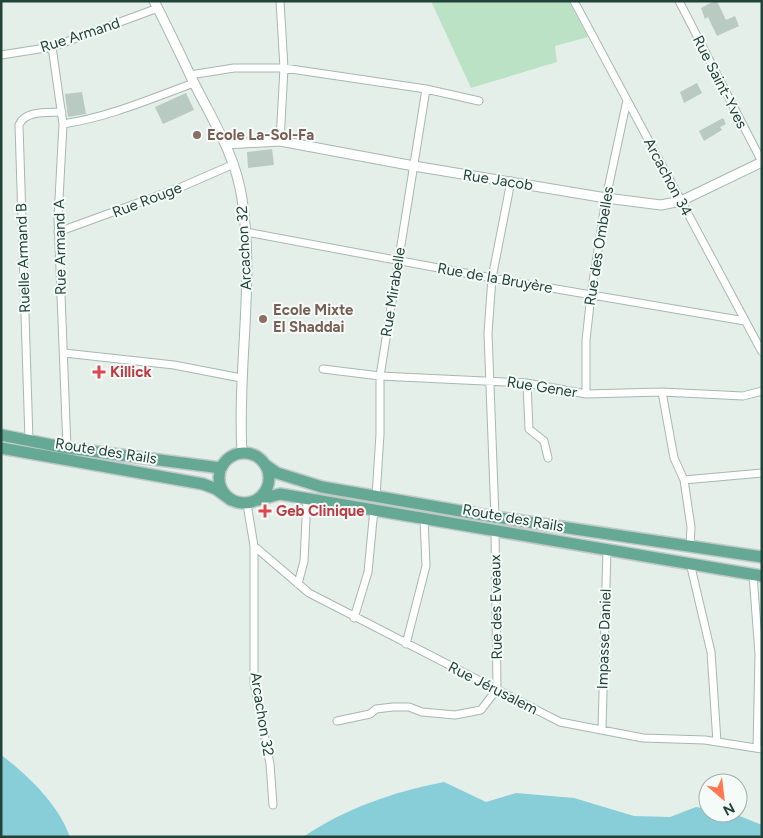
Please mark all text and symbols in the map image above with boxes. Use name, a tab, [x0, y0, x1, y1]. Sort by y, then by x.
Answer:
street label: Rue Armand	[38, 14, 122, 56]
street label: Rue Saint-Yves	[689, 32, 751, 132]
place label: Ecole La-Sol-Fa	[207, 126, 314, 144]
marker: Ecole La-Sol-Fa	[191, 129, 203, 141]
street label: Arcachon 34	[640, 135, 696, 219]
street label: Rue Jacob	[462, 166, 534, 194]
street label: Rue Rouge	[110, 178, 184, 222]
street label: Rue des Ombelles	[581, 185, 617, 307]
street label: Rue Armand A	[50, 199, 70, 295]
street label: Ruelle Armand B	[12, 203, 34, 313]
street label: Arcachon 32	[233, 205, 255, 291]
street label: Rue Mirabelle	[377, 246, 409, 338]
street label: Rue de la Bruyère	[436, 259, 554, 297]
place label: Ecole Mixte El Shaddai	[273, 301, 354, 336]
marker: Ecole Mixte El Shaddai	[257, 313, 269, 325]
place label: Killick	[110, 363, 152, 381]
marker: Killick	[92, 365, 106, 379]
street label: Rue Gener	[506, 373, 578, 401]
street label: Route des Rails	[54, 434, 158, 468]
street label: Route des Rails	[461, 500, 565, 536]
place label: Geb Clinique	[276, 502, 365, 520]
marker: Geb Clinique	[258, 504, 272, 518]
street label: Rue des Eveaux	[486, 554, 506, 660]
street label: Impasse Daniel	[593, 588, 615, 690]
street label: Rue Jérusalem	[445, 658, 541, 718]
street label: Arcachon 32	[246, 671, 278, 757]
north arrow	[698, 773, 748, 823]
text: N	[720, 799, 738, 819]

